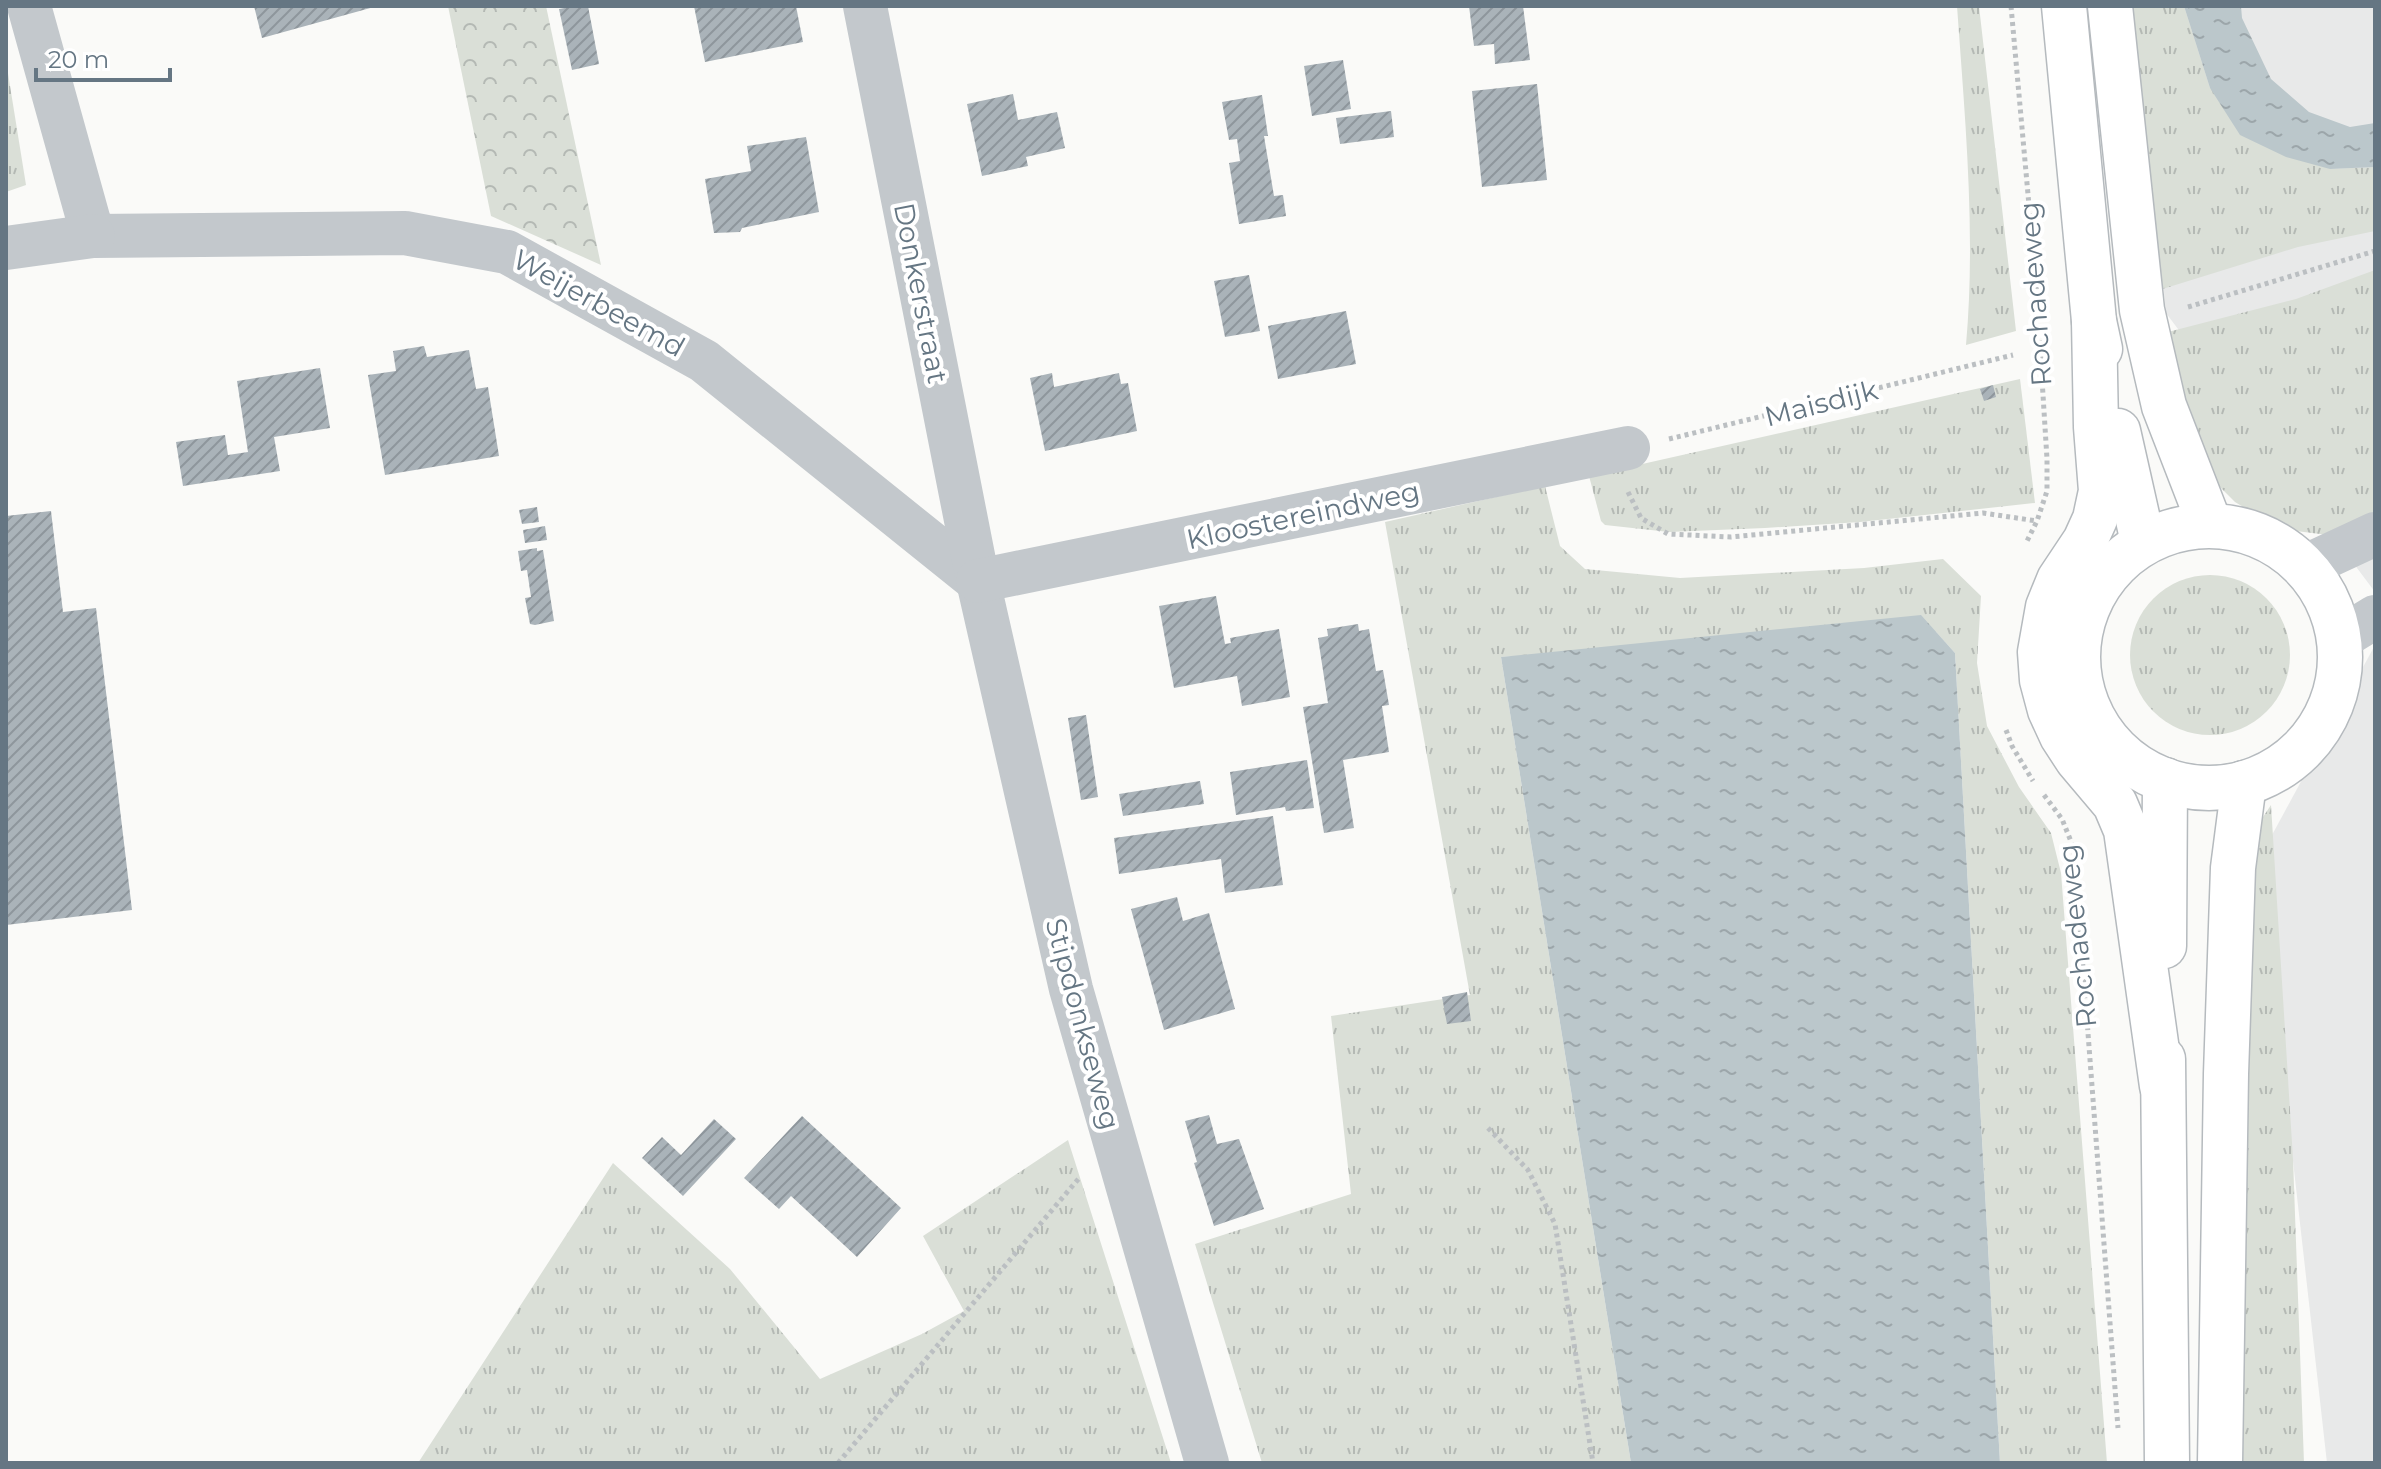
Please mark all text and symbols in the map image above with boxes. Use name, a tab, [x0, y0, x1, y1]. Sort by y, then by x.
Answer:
scale bar	[36, 32, 170, 82]
text: 20 m	[48, 45, 109, 74]
street label: Donkerstraat	[887, 200, 955, 386]
street label: Rochadeweg	[2012, 201, 2058, 387]
street label: Weijerbeemd	[507, 242, 691, 364]
street label: Maisdijk	[1761, 372, 1881, 433]
street label: Kloostereindweg	[1183, 474, 1423, 556]
street label: Rochadeweg	[2050, 842, 2104, 1030]
street label: Stipdonkseweg	[1038, 915, 1128, 1133]

